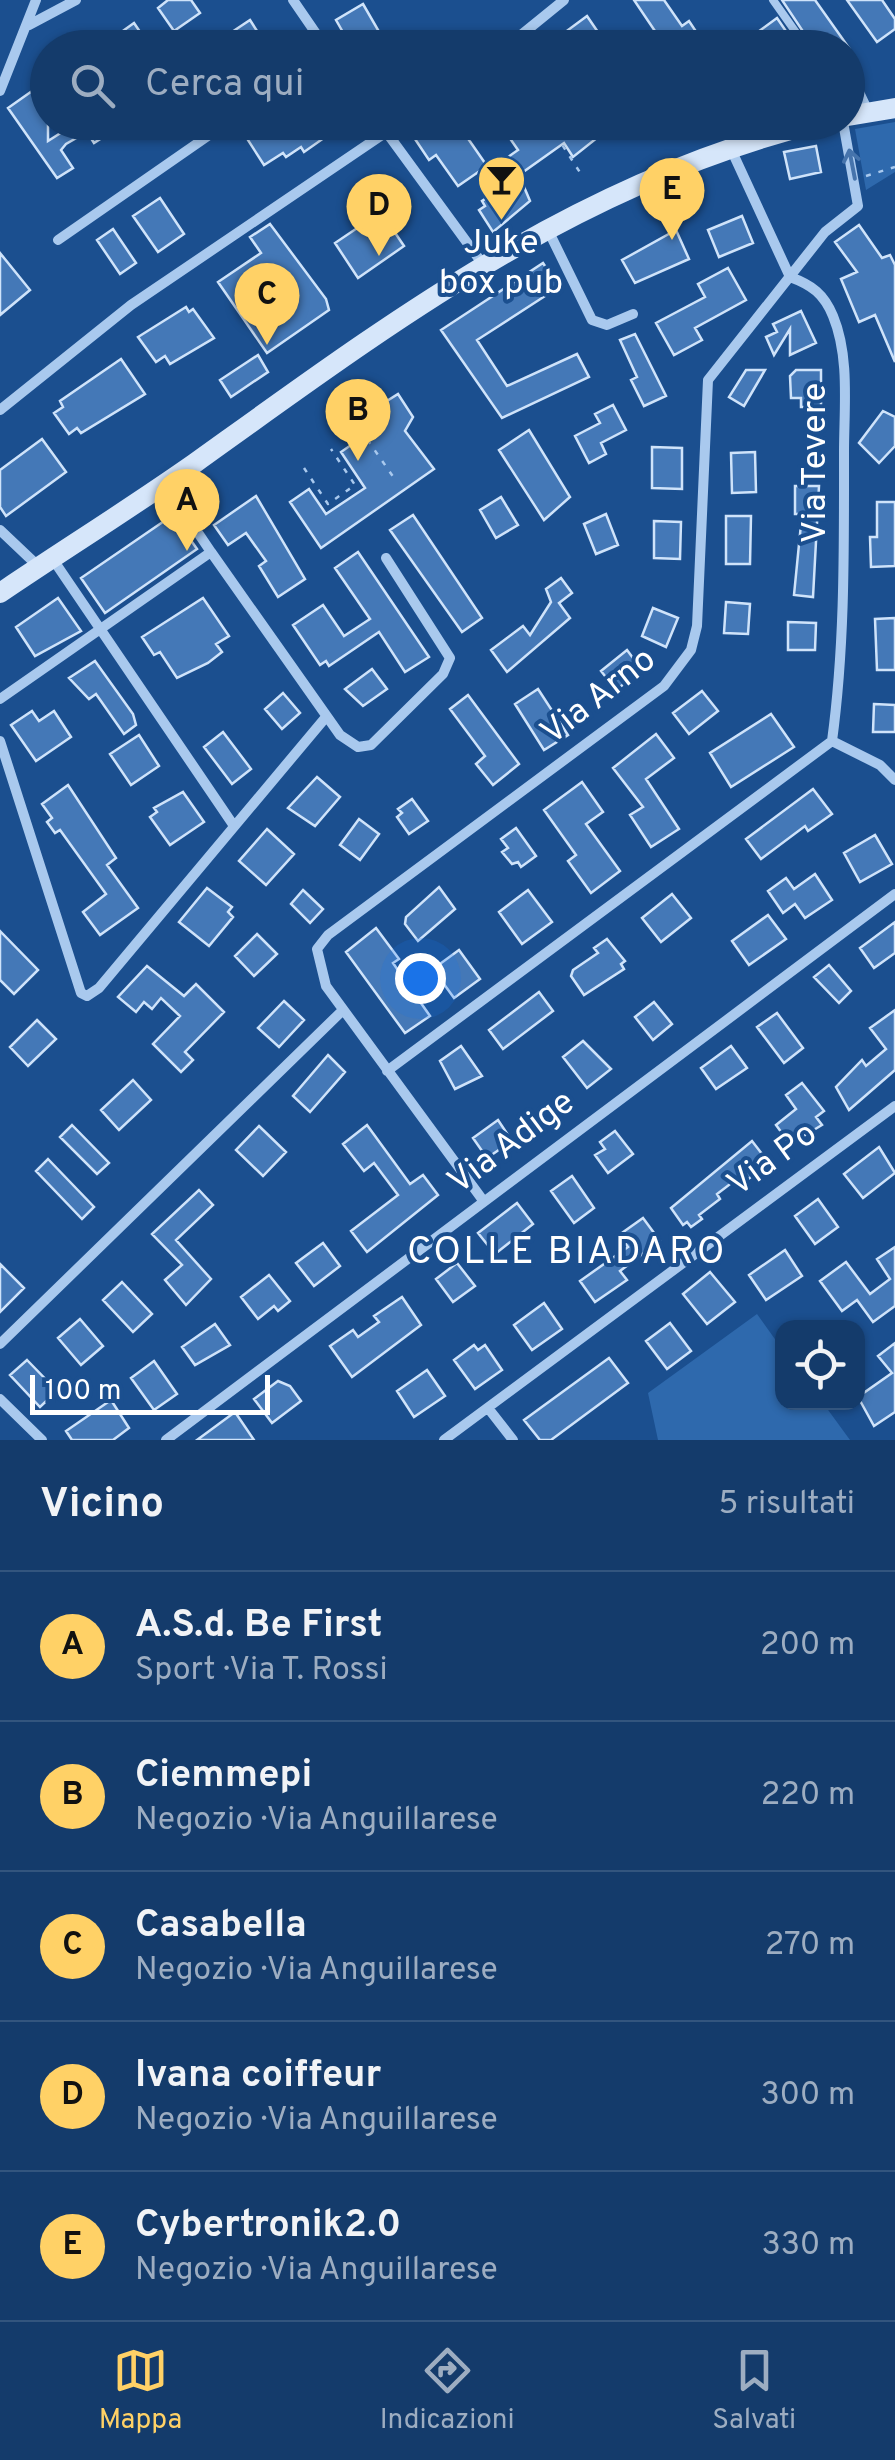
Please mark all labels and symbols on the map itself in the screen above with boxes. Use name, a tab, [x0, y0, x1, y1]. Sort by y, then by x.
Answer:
one-way arrow	[842, 149, 861, 181]
bar icon: Juke box pub	[475, 154, 527, 222]
pin: E	[640, 158, 704, 240]
pin: D	[346, 174, 412, 256]
place label: Juke box pub	[439, 222, 563, 306]
pin: C	[234, 262, 300, 345]
pin: B	[326, 378, 390, 461]
street label: Via Tevere	[794, 383, 838, 543]
pin: A	[154, 468, 220, 551]
street label: Via Arno	[533, 638, 665, 756]
your location	[395, 953, 446, 1004]
street label: Via Adige	[440, 1081, 584, 1205]
street label: Via Po	[720, 1113, 826, 1207]
district label: COLLE BIADARO	[407, 1229, 727, 1278]
scale bar	[30, 1370, 270, 1414]

